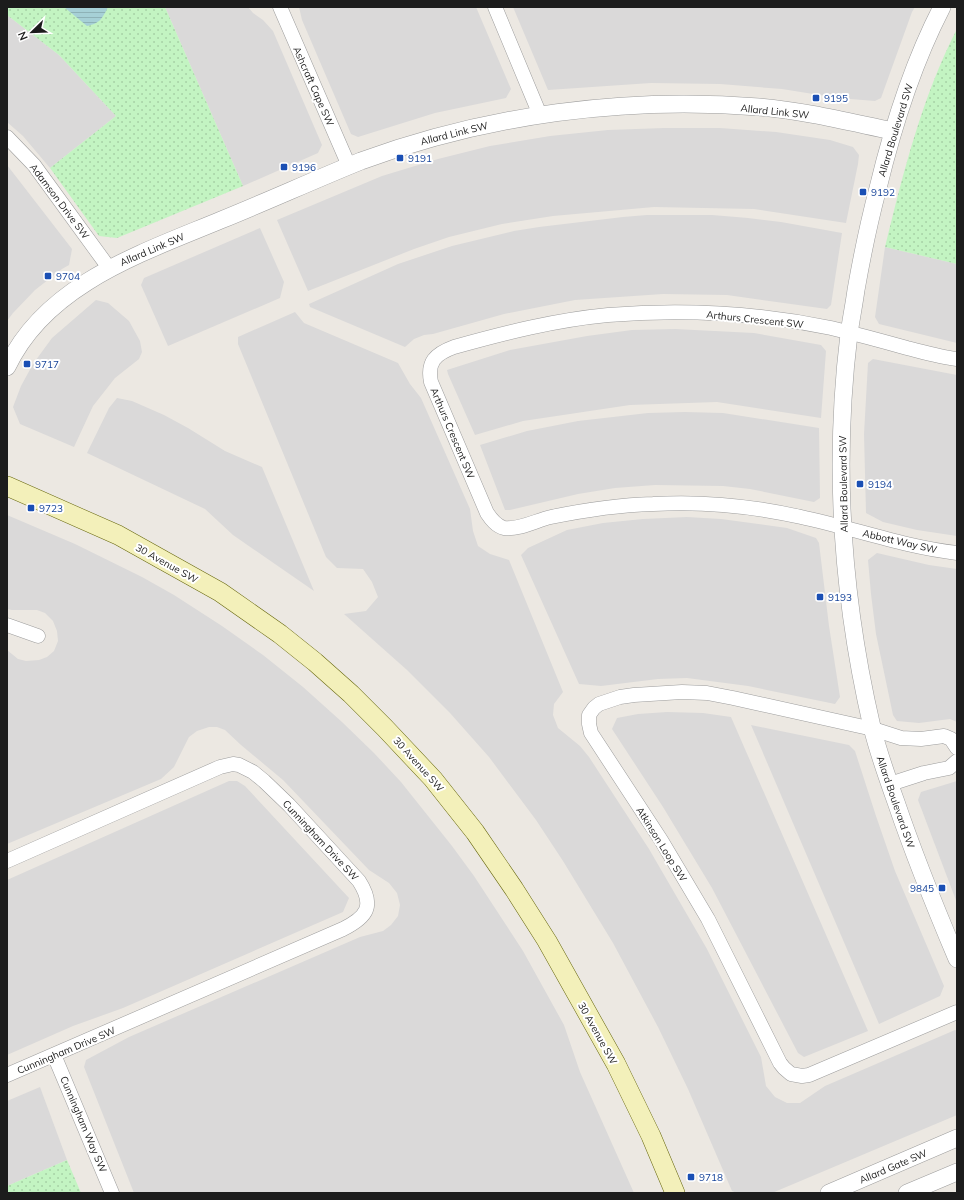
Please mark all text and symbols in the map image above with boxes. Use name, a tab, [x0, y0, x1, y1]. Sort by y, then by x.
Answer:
north arrow	[12, 12, 52, 52]
text: N	[15, 29, 31, 42]
street label: Ashcraft Cape SW	[290, 44, 337, 128]
street label: Allard Boulevard SW	[875, 82, 916, 178]
place label: 9195	[824, 92, 848, 105]
marker: 9195	[811, 93, 821, 103]
street label: Allard Link SW	[740, 101, 810, 122]
street label: Allard Link SW	[419, 119, 489, 148]
place label: 9191	[408, 152, 432, 165]
marker: 9191	[395, 153, 405, 163]
street label: Adamson Drive SW	[27, 161, 92, 242]
place label: 9196	[292, 161, 316, 174]
marker: 9196	[279, 162, 289, 172]
place label: 9192	[871, 186, 895, 199]
marker: 9192	[858, 187, 868, 197]
street label: Allard Link SW	[118, 230, 186, 269]
place label: 9704	[56, 270, 80, 283]
marker: 9704	[43, 271, 53, 281]
street label: Arthurs Crescent SW	[706, 308, 804, 331]
place label: 9717	[35, 358, 59, 371]
marker: 9717	[22, 359, 32, 369]
street label: Arthurs Crescent SW	[427, 386, 478, 481]
street label: Allard Boulevard SW	[836, 435, 851, 533]
place label: 9194	[868, 478, 892, 491]
marker: 9194	[855, 479, 865, 489]
place label: 9723	[39, 502, 63, 515]
marker: 9723	[26, 503, 36, 513]
street label: Abbott Way SW	[861, 527, 938, 556]
street label: 30 Avenue SW	[133, 541, 200, 586]
place label: 9193	[828, 591, 852, 604]
marker: 9193	[815, 592, 825, 602]
street label: 30 Avenue SW	[391, 734, 447, 794]
street label: Allard Boulevard SW	[874, 754, 917, 850]
street label: Cunningham Drive SW	[280, 797, 361, 883]
street label: Atkinson Loop SW	[633, 804, 690, 884]
place label: 9845	[910, 882, 934, 895]
marker: 9845	[937, 883, 947, 893]
street label: 30 Avenue SW	[575, 1000, 620, 1067]
street label: Cunningham Drive SW	[15, 1024, 117, 1077]
street label: Cunningham Way SW	[57, 1074, 110, 1174]
street label: Allard Gate SW	[857, 1146, 929, 1187]
place label: 9718	[699, 1171, 723, 1184]
marker: 9718	[686, 1172, 696, 1182]

